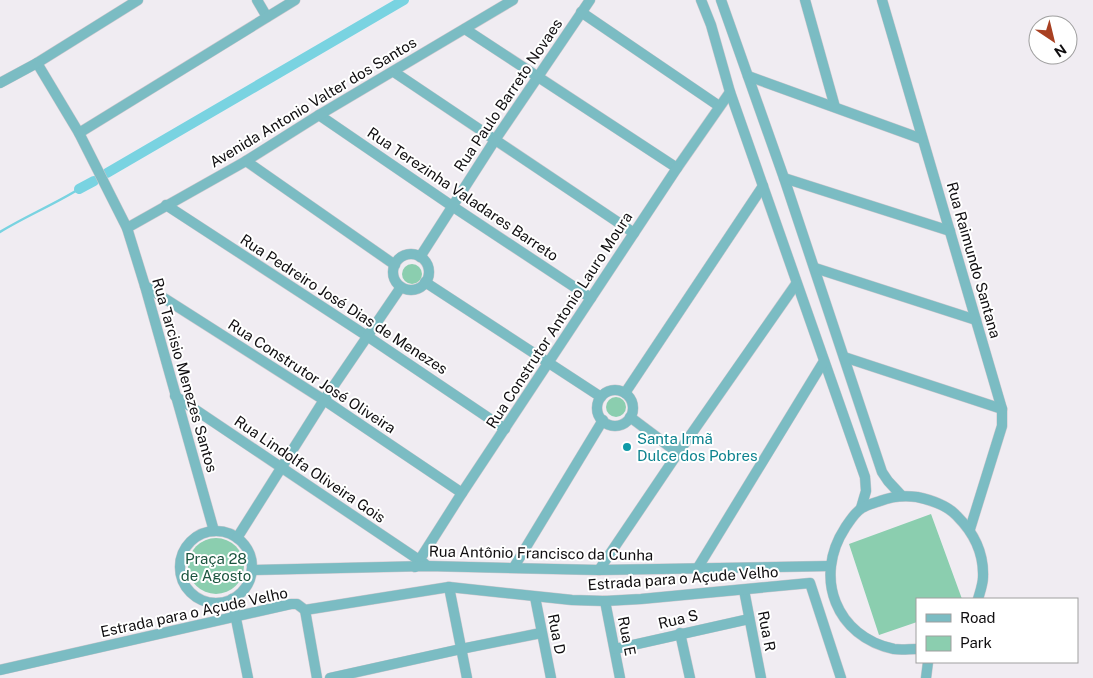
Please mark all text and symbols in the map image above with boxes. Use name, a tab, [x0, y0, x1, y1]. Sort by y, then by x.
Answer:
street label: Rua Paulo Barreto Novaes	[451, 15, 565, 175]
north arrow	[1028, 15, 1078, 65]
street label: Avenida Antonio Valter dos Santos	[207, 33, 419, 171]
text: N	[1051, 41, 1070, 60]
street label: Rua Terezinha Valadares Barreto	[364, 124, 562, 264]
street label: Rua Raimundo Santana	[944, 180, 1004, 340]
street label: Rua Construtor Antonio Lauro Moura	[483, 209, 635, 431]
street label: Rua Pedreiro José Dias de Menezes	[237, 231, 451, 377]
street label: Rua Tarcisio Menezes Santos	[149, 276, 221, 474]
street label: Rua Construtor José Oliveira	[225, 315, 399, 437]
street label: Rua Lindolfa Oliveira Gois	[231, 412, 389, 526]
place label: Santa Irmã Dulce dos Pobres	[637, 430, 758, 464]
marker: Santa Irmã Dulce dos Pobres	[621, 441, 633, 453]
street label: Rua Antônio Francisco da Cunha	[429, 543, 653, 563]
park label: Praça 28 de Agosto	[181, 550, 251, 584]
street label: Estrada para o Açude Velho	[587, 563, 779, 593]
street label: Estrada para o Açude Velho	[99, 584, 289, 640]
legend	[916, 598, 1078, 663]
street label: Rua S	[656, 606, 700, 632]
street label: Rua R	[755, 609, 779, 653]
text: Road	[960, 609, 996, 626]
street label: Rua D	[545, 612, 569, 656]
street label: Rua E	[615, 615, 639, 657]
text: Park	[960, 634, 992, 651]

